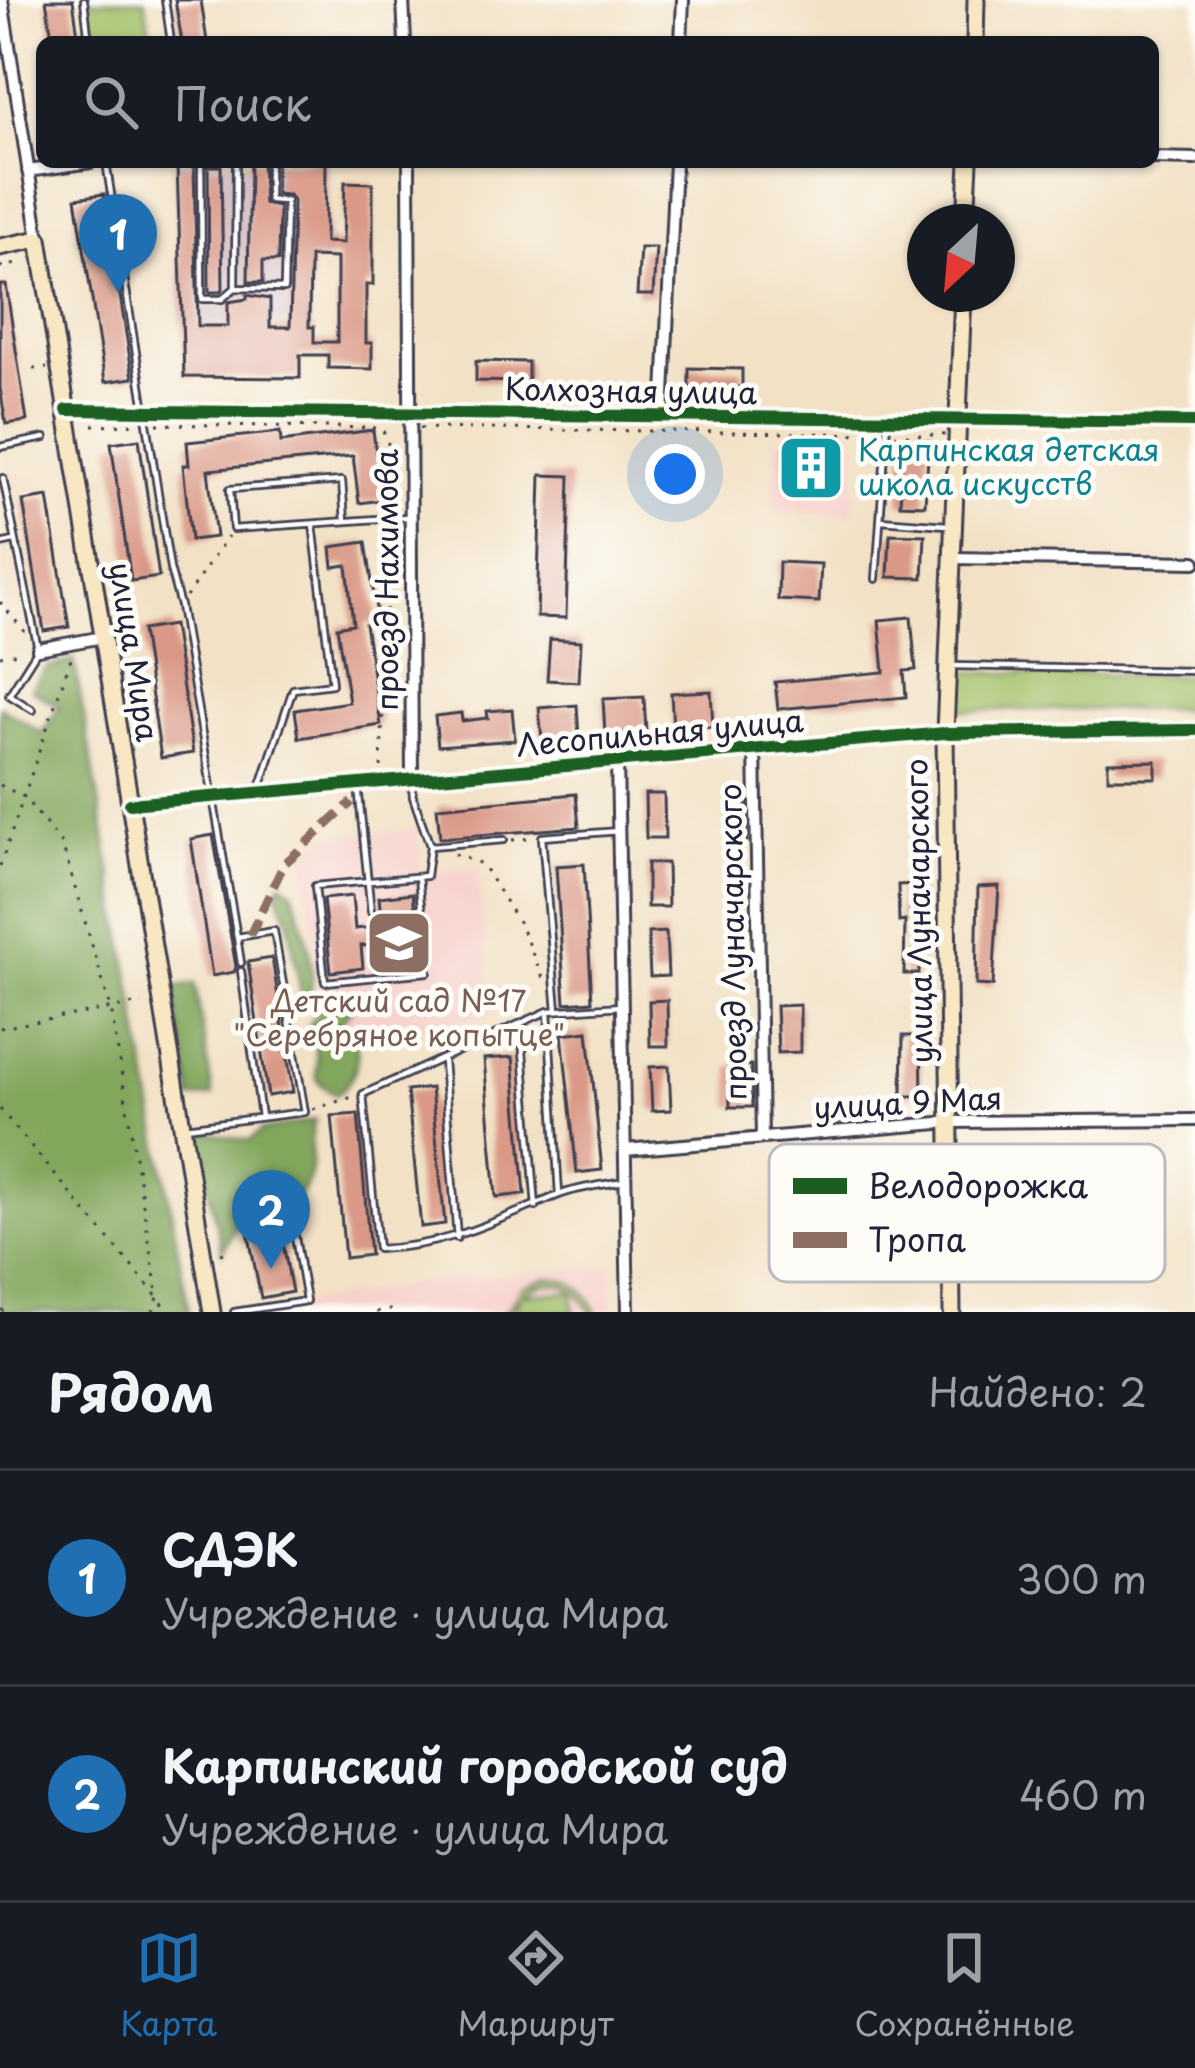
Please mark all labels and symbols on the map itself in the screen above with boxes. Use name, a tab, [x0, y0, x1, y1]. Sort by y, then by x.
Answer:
pin: 1	[79, 194, 157, 293]
north arrow	[907, 204, 1015, 312]
street label: Колхозная улица	[505, 365, 758, 414]
place label: Карпинская детская школа искусств	[858, 426, 1160, 505]
building icon: Карпинская детская школа искусств	[776, 433, 846, 503]
your location	[645, 444, 705, 504]
street label: проезд Нахимова	[363, 449, 408, 711]
street label: улица Мира	[99, 559, 172, 744]
street label: Лесопильная улица	[514, 697, 805, 766]
street label: улица Луначарского	[892, 758, 943, 1064]
street label: проезд Луначарского	[706, 783, 757, 1101]
school or university icon: Детский сад №17 "Серебряное копытце"	[364, 908, 434, 978]
place label: Детский сад №17 "Серебряное копытце"	[233, 977, 565, 1056]
street label: улица 9 Мая	[812, 1074, 1003, 1129]
legend	[769, 1144, 1165, 1282]
text: Велодорожка	[868, 1159, 1088, 1209]
pin: 2	[232, 1170, 310, 1269]
text: Тропа	[868, 1213, 967, 1263]

